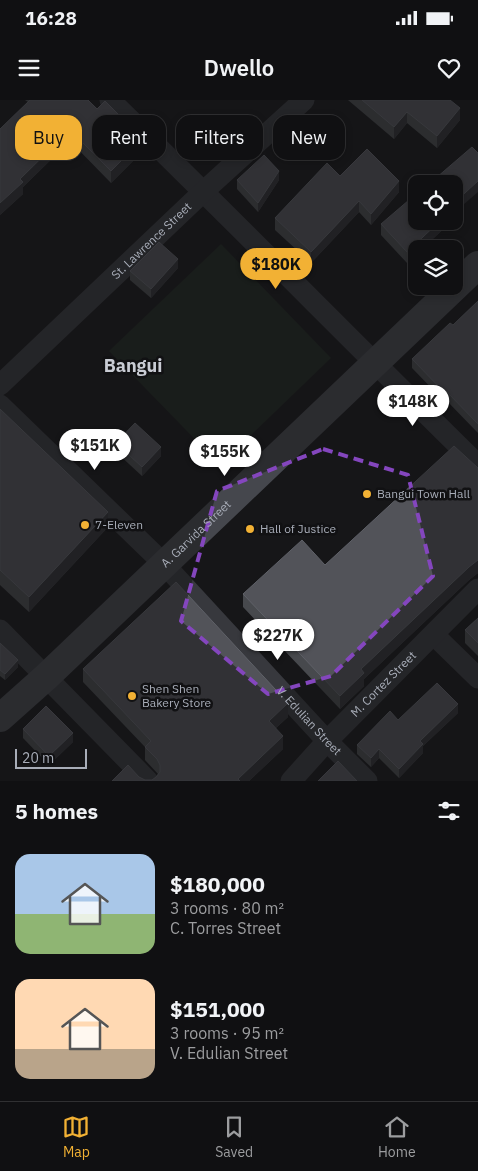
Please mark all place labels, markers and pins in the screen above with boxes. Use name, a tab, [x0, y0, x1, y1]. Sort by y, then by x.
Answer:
pin: $180K	[241, 248, 311, 290]
pin: $148K	[378, 384, 448, 427]
pin: $151K	[60, 428, 130, 471]
pin: $155K	[190, 434, 260, 477]
place label: Bangui Town Hall	[377, 486, 470, 501]
marker: Bangui Town Hall	[361, 488, 373, 500]
place label: 7-Eleven	[95, 517, 143, 532]
marker: 7-Eleven	[79, 519, 91, 531]
place label: Hall of Justice	[260, 521, 336, 536]
marker: Hall of Justice	[244, 523, 256, 535]
pin: $227K	[243, 618, 313, 661]
place label: Shen Shen Bakery Store	[142, 681, 211, 710]
marker: Shen Shen Bakery Store	[126, 690, 138, 702]

